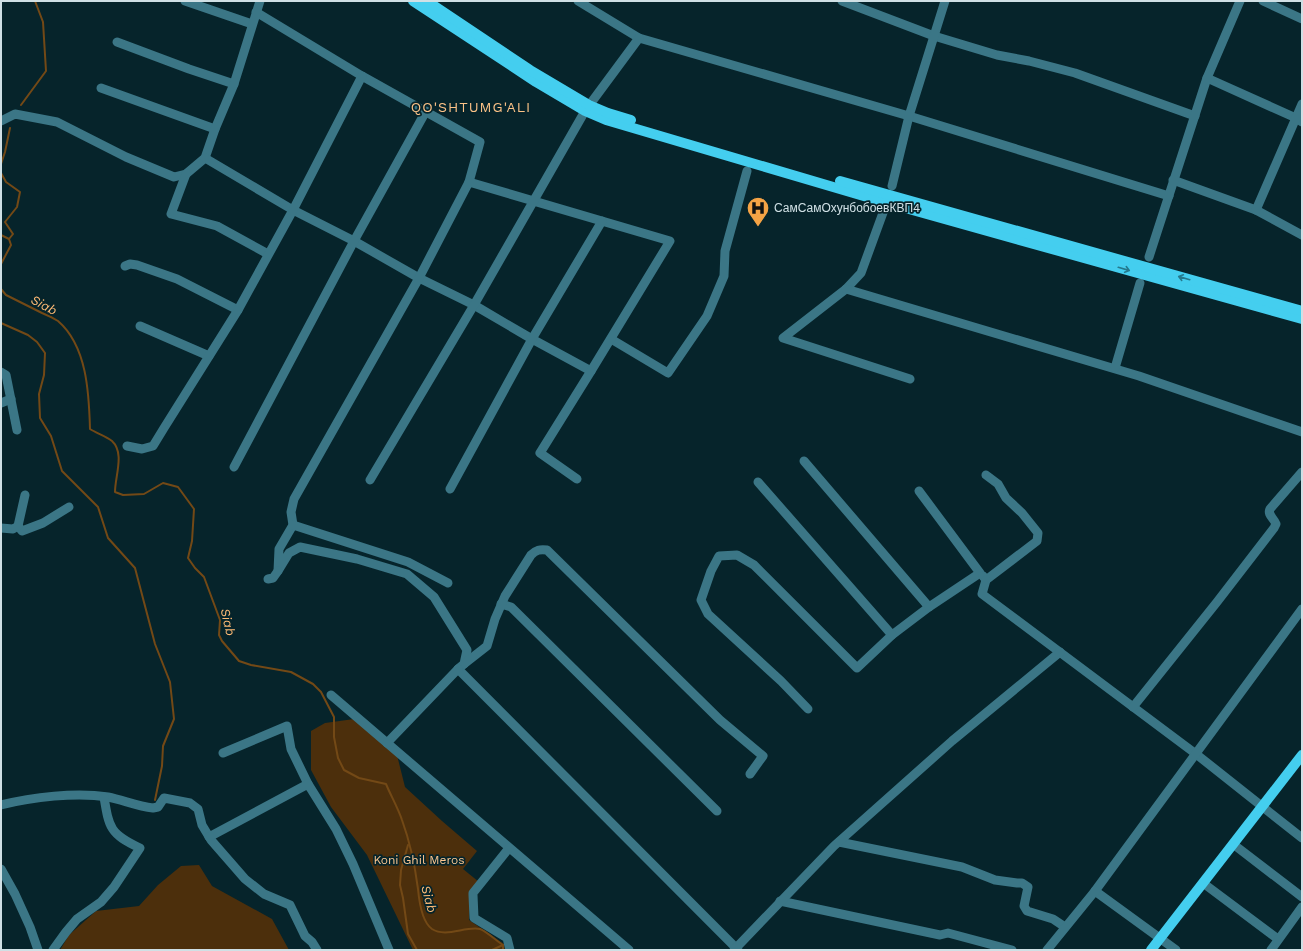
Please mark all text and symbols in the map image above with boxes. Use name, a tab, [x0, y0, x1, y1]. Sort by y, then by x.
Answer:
district label: QO'SHTUMG'ALI	[411, 99, 531, 115]
hospital icon: СамСамОхунбобоевКВП4	[745, 195, 771, 228]
place label: СамСамОхунбобоевКВП4	[774, 201, 920, 215]
one-way arrow	[1118, 266, 1131, 274]
one-way arrow	[1177, 274, 1190, 281]
water label: Siab	[28, 292, 60, 318]
water label: Siab	[218, 607, 238, 637]
park label: Koni Ghil Meros	[373, 853, 465, 867]
water label: Siab	[418, 884, 440, 914]

